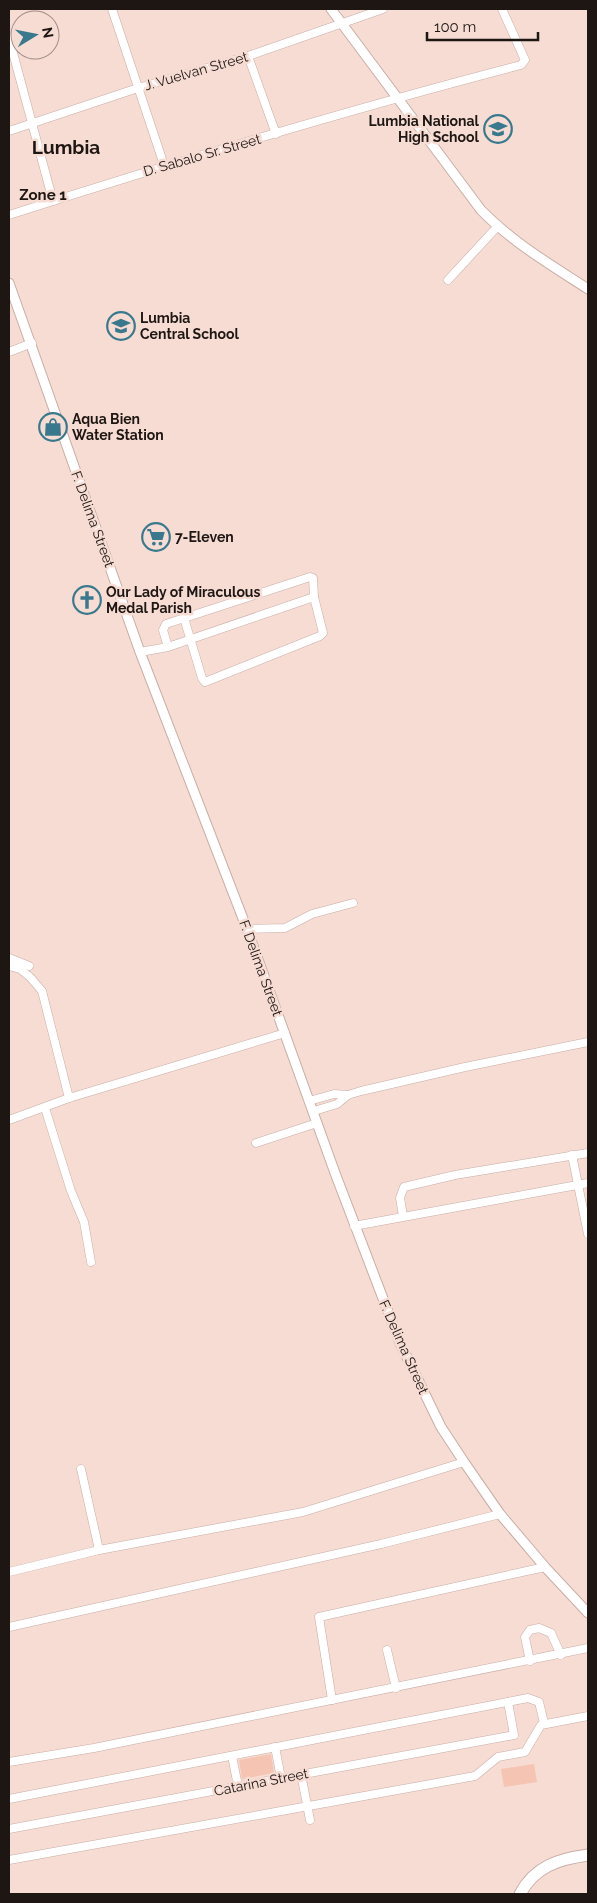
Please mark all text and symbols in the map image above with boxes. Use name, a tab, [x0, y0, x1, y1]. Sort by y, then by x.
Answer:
north arrow	[10, 10, 60, 60]
scale bar	[427, 10, 538, 42]
text: 100 m	[434, 18, 476, 36]
text: N	[39, 26, 57, 39]
street label: J. Vuelvan Street	[142, 48, 250, 93]
place label: Lumbia National High School	[368, 113, 480, 145]
school or university icon: Lumbia National High School	[483, 114, 513, 144]
street label: D. Sabalo Sr. Street	[142, 131, 263, 179]
district label: Lumbia	[32, 136, 100, 158]
district label: Zone 1	[19, 186, 67, 204]
place label: Lumbia Central School	[140, 310, 239, 342]
school or university icon: Lumbia Central School	[106, 311, 136, 341]
place label: Aqua Bien Water Station	[72, 411, 164, 443]
shop icon: Aqua Bien Water Station	[38, 412, 68, 442]
street label: F. Delima Street	[68, 469, 118, 570]
supermarket icon: 7-Eleven	[141, 522, 171, 552]
place label: 7-Eleven	[175, 529, 234, 545]
place label: Our Lady of Miraculous Medal Parish	[106, 584, 261, 616]
church icon: Our Lady of Miraculous Medal Parish	[72, 585, 102, 615]
street label: F. Delima Street	[236, 918, 286, 1019]
street label: F. Delima Street	[376, 1298, 432, 1397]
street label: Catarina Street	[213, 1765, 310, 1799]

